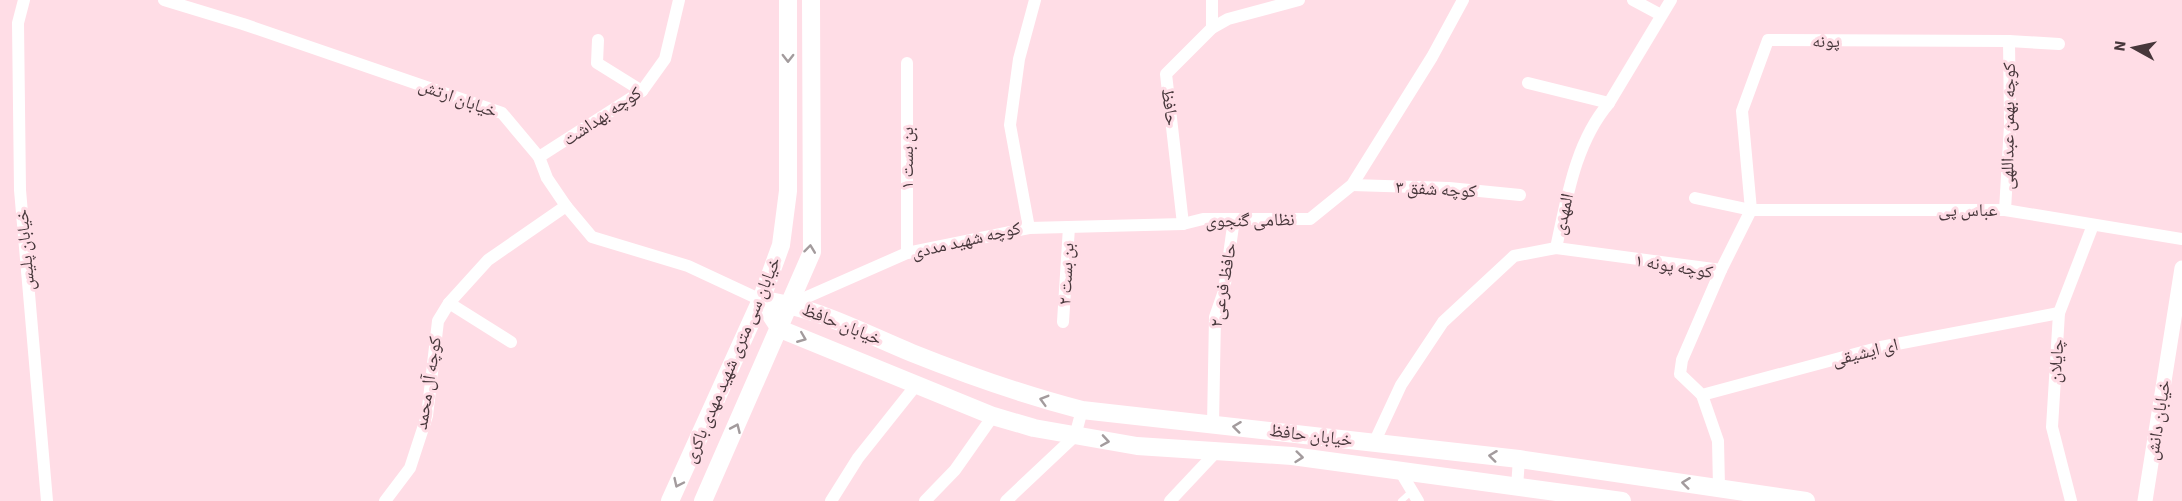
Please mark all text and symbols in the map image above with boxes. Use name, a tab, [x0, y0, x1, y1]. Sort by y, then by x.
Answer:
north arrow	[2104, 18, 2164, 78]
street label: پونه	[1812, 29, 1840, 54]
text: N	[2109, 39, 2132, 53]
one-way arrow	[782, 54, 794, 63]
street label: کوچه بهمن عبداللهی	[1995, 62, 2022, 190]
street label: خیابان ارتش	[415, 73, 501, 124]
street label: کوچه بهداشت	[558, 81, 647, 152]
street label: حافظ	[1155, 87, 1184, 127]
street label: بن بست ۱	[895, 127, 920, 189]
street label: کوچه شفق ۳	[1395, 175, 1478, 204]
street label: المهدی	[1547, 191, 1580, 237]
street label: عباس پی	[1938, 198, 1998, 223]
street label: نظامی گنجوی	[1205, 207, 1295, 234]
street label: خیابان پلیس	[9, 208, 42, 292]
street label: کوچه شهید مددی	[909, 216, 1024, 265]
street label: حافظ فرعی۲	[1204, 241, 1243, 329]
street label: بن بست ۲	[1052, 242, 1081, 306]
one-way arrow	[804, 244, 816, 253]
street label: کوچه پونه ۱	[1633, 248, 1715, 285]
street label: خیابان سی متری شهید مهدی باکری	[678, 253, 787, 467]
street label: خیابان حافظ	[798, 297, 885, 352]
one-way arrow	[796, 331, 807, 343]
street label: ای ایشیقی	[1829, 332, 1901, 373]
street label: کوچه آل محمد	[409, 334, 448, 431]
street label: چایلان	[2043, 338, 2070, 384]
street label: خیابان دانش	[2140, 378, 2177, 462]
one-way arrow	[1039, 395, 1050, 407]
street label: خیابان حافظ	[1268, 418, 1354, 453]
one-way arrow	[1232, 421, 1241, 434]
one-way arrow	[728, 424, 740, 435]
one-way arrow	[1100, 434, 1110, 447]
one-way arrow	[1295, 450, 1304, 463]
one-way arrow	[1489, 450, 1498, 463]
one-way arrow	[673, 477, 685, 488]
one-way arrow	[1682, 477, 1691, 490]

